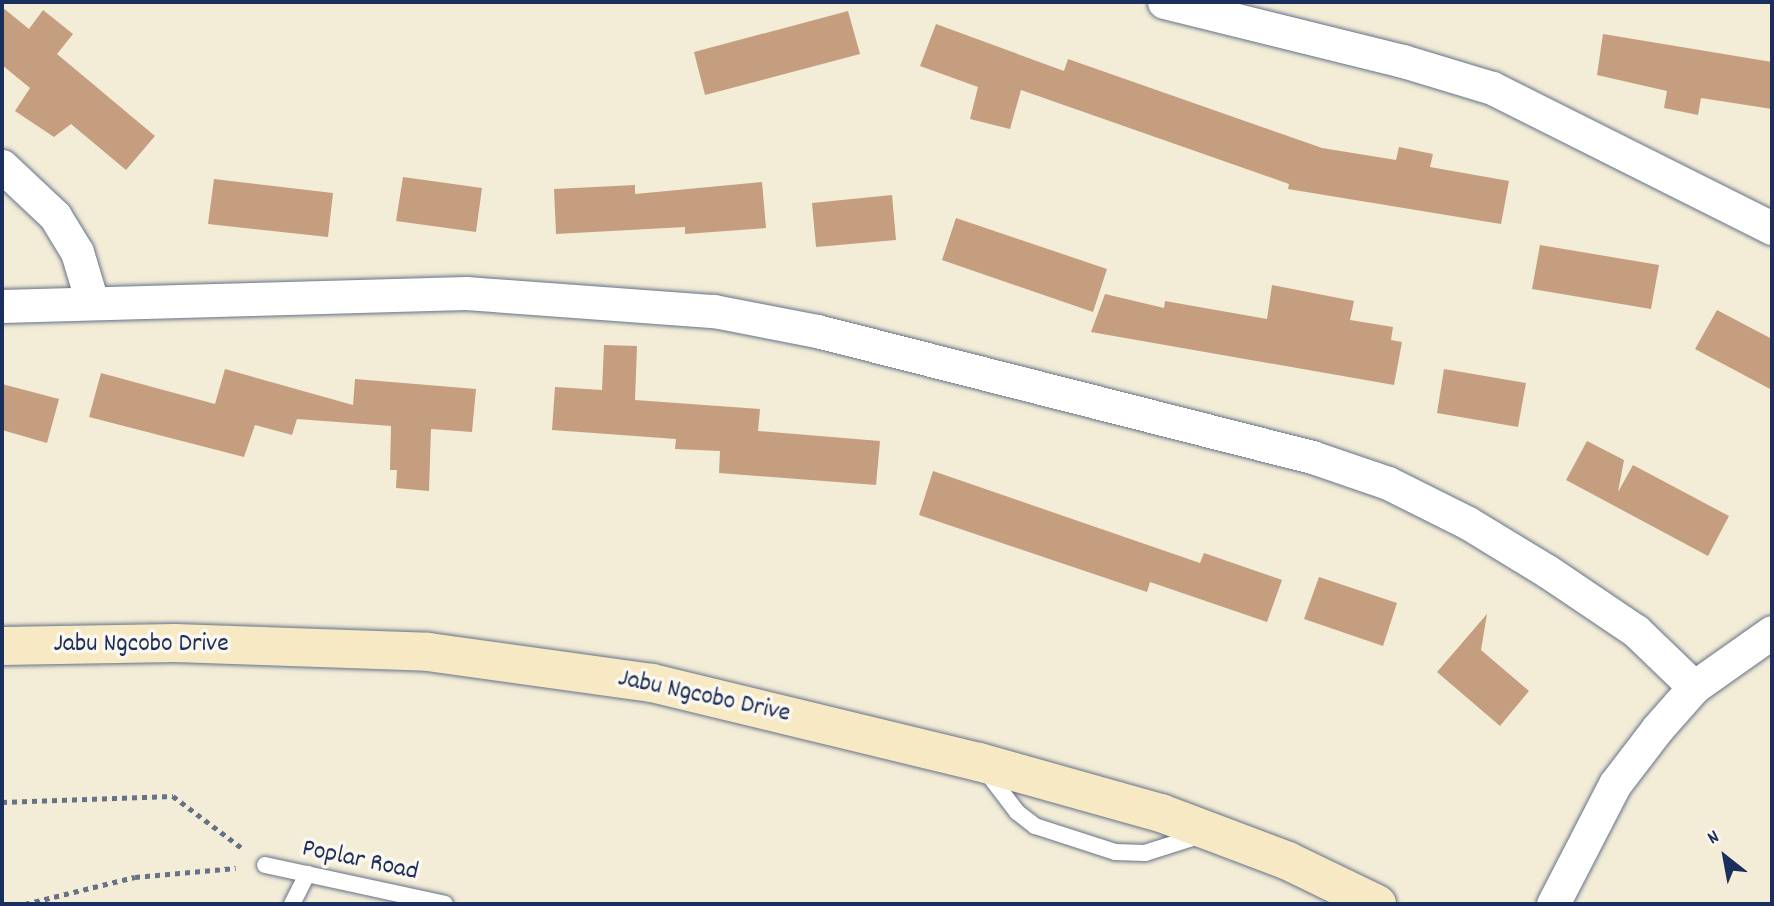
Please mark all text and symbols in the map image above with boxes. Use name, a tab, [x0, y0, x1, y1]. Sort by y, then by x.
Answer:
street label: Jabu Ngcobo Drive	[53, 629, 229, 661]
street label: Jabu Ngcobo Drive	[615, 664, 793, 730]
north arrow	[1690, 822, 1760, 892]
text: N	[1703, 825, 1725, 853]
street label: Poplar Road	[299, 833, 421, 889]

